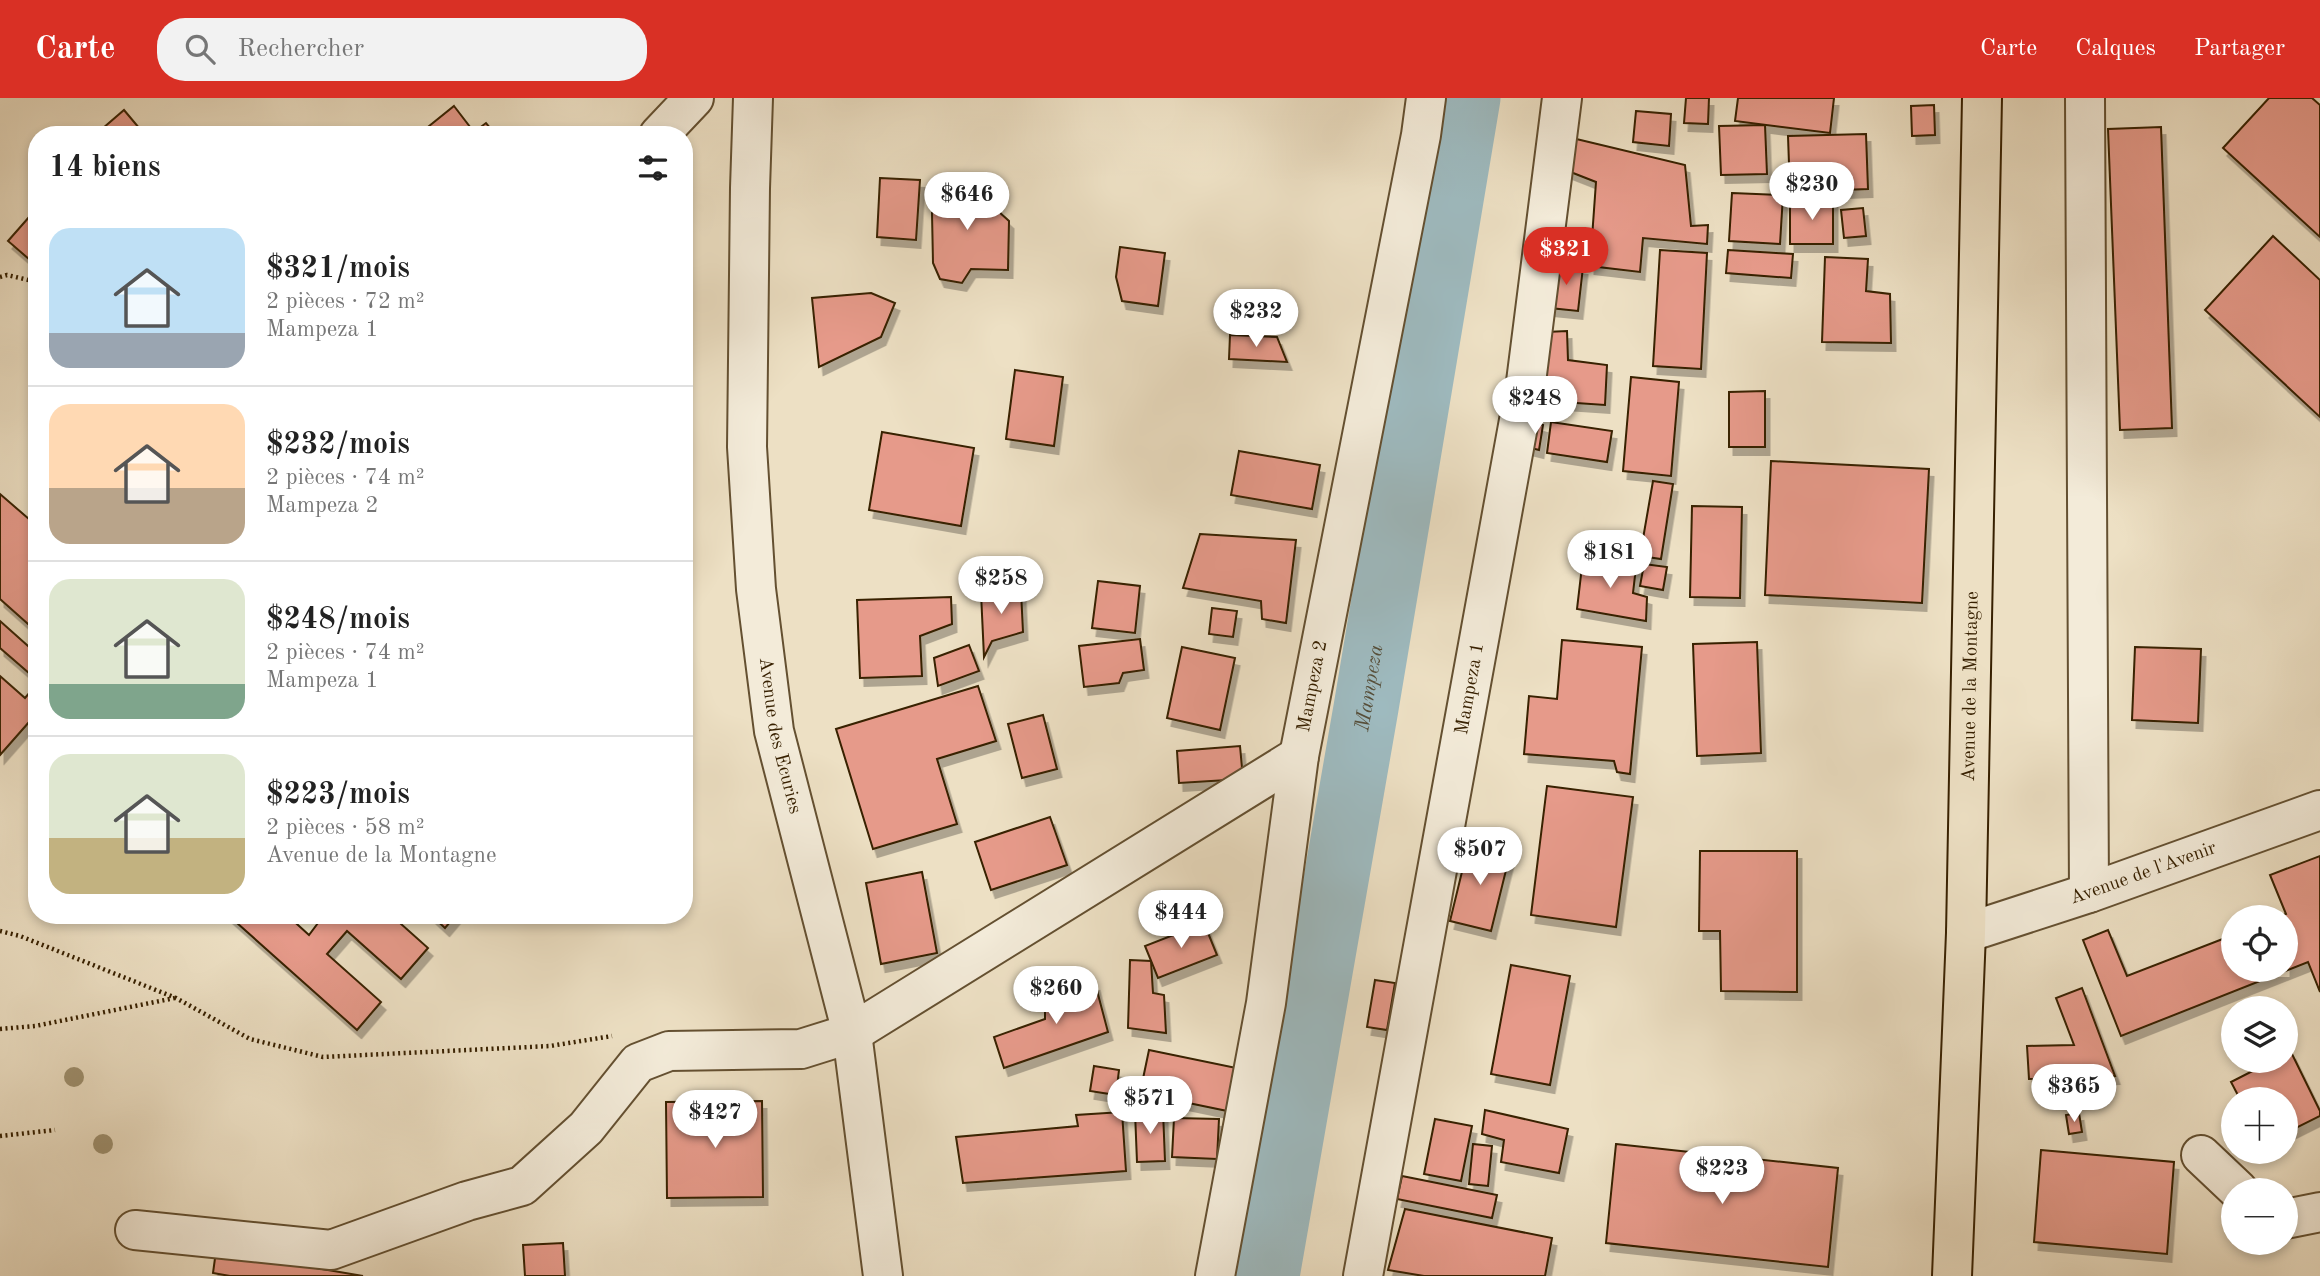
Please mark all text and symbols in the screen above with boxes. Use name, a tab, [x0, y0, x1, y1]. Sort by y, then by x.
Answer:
search box	[157, 18, 647, 81]
icon: search	[181, 30, 219, 68]
text: Carte	[35, 33, 115, 66]
text: Rechercher	[237, 36, 364, 62]
text: Carte	[1980, 37, 2037, 61]
text: Calques	[2075, 37, 2156, 61]
text: Partager	[2194, 37, 2285, 61]
icon: filters	[634, 149, 672, 187]
text: 14 biens	[49, 153, 161, 183]
pin: $230	[1771, 162, 1853, 222]
pin: $646	[926, 172, 1008, 232]
text: $230	[1785, 173, 1839, 196]
text: $646	[940, 183, 994, 206]
pin: $321	[1525, 228, 1607, 287]
text: $321	[1539, 238, 1593, 261]
text: $321/mois	[266, 254, 410, 284]
icon: home	[105, 256, 189, 340]
pin: $232	[1215, 289, 1297, 349]
text: 2 pièces · 72 m²	[266, 290, 425, 313]
text: $232	[1229, 300, 1283, 323]
text: Mampeza 1	[266, 318, 379, 341]
pin: $248	[1494, 376, 1576, 436]
text: $248	[1508, 387, 1562, 410]
text: $232/mois	[266, 430, 410, 460]
icon: home	[105, 432, 189, 516]
text: 2 pièces · 74 m²	[266, 466, 425, 489]
text: Mampeza 2	[266, 494, 379, 517]
pin: $181	[1569, 531, 1651, 590]
text: $181	[1583, 541, 1637, 564]
pin: $258	[960, 556, 1042, 616]
text: $258	[974, 567, 1028, 590]
street label: Avenue de la Montagne	[1959, 591, 1982, 782]
text: $248/mois	[266, 605, 410, 635]
icon: home	[105, 607, 189, 691]
street label: Mampeza 2	[1294, 639, 1331, 734]
text: 2 pièces · 74 m²	[266, 641, 425, 664]
street label: Mampeza 1	[1452, 641, 1488, 736]
water label: Mampeza	[1351, 643, 1387, 734]
street label: Avenue des Ecuries	[755, 656, 805, 816]
text: Mampeza 1	[266, 669, 379, 692]
text: $223/mois	[266, 780, 410, 810]
icon: home	[105, 782, 189, 866]
text: 2 pièces · 58 m²	[266, 816, 425, 839]
pin: $507	[1439, 828, 1521, 887]
text: $507	[1453, 838, 1507, 861]
street label: Avenue de l'Avenir	[2068, 838, 2219, 908]
text: Avenue de la Montagne	[266, 844, 496, 867]
pin: $444	[1140, 890, 1222, 950]
text: $444	[1154, 901, 1208, 924]
map controls	[2221, 905, 2298, 1255]
button: locate	[2221, 905, 2298, 982]
pin: $260	[1015, 967, 1097, 1026]
text: $260	[1029, 977, 1083, 1000]
button: layers	[2221, 996, 2298, 1073]
pin: $365	[2033, 1065, 2115, 1124]
text: $365	[2047, 1075, 2101, 1098]
pin: $571	[1109, 1076, 1191, 1136]
text: $571	[1123, 1087, 1177, 1110]
button: +	[2221, 1087, 2298, 1164]
pin: $427	[674, 1090, 756, 1150]
text: $427	[688, 1101, 742, 1124]
pin: $223	[1681, 1146, 1763, 1206]
text: $223	[1695, 1157, 1749, 1180]
button: −	[2221, 1178, 2298, 1255]

